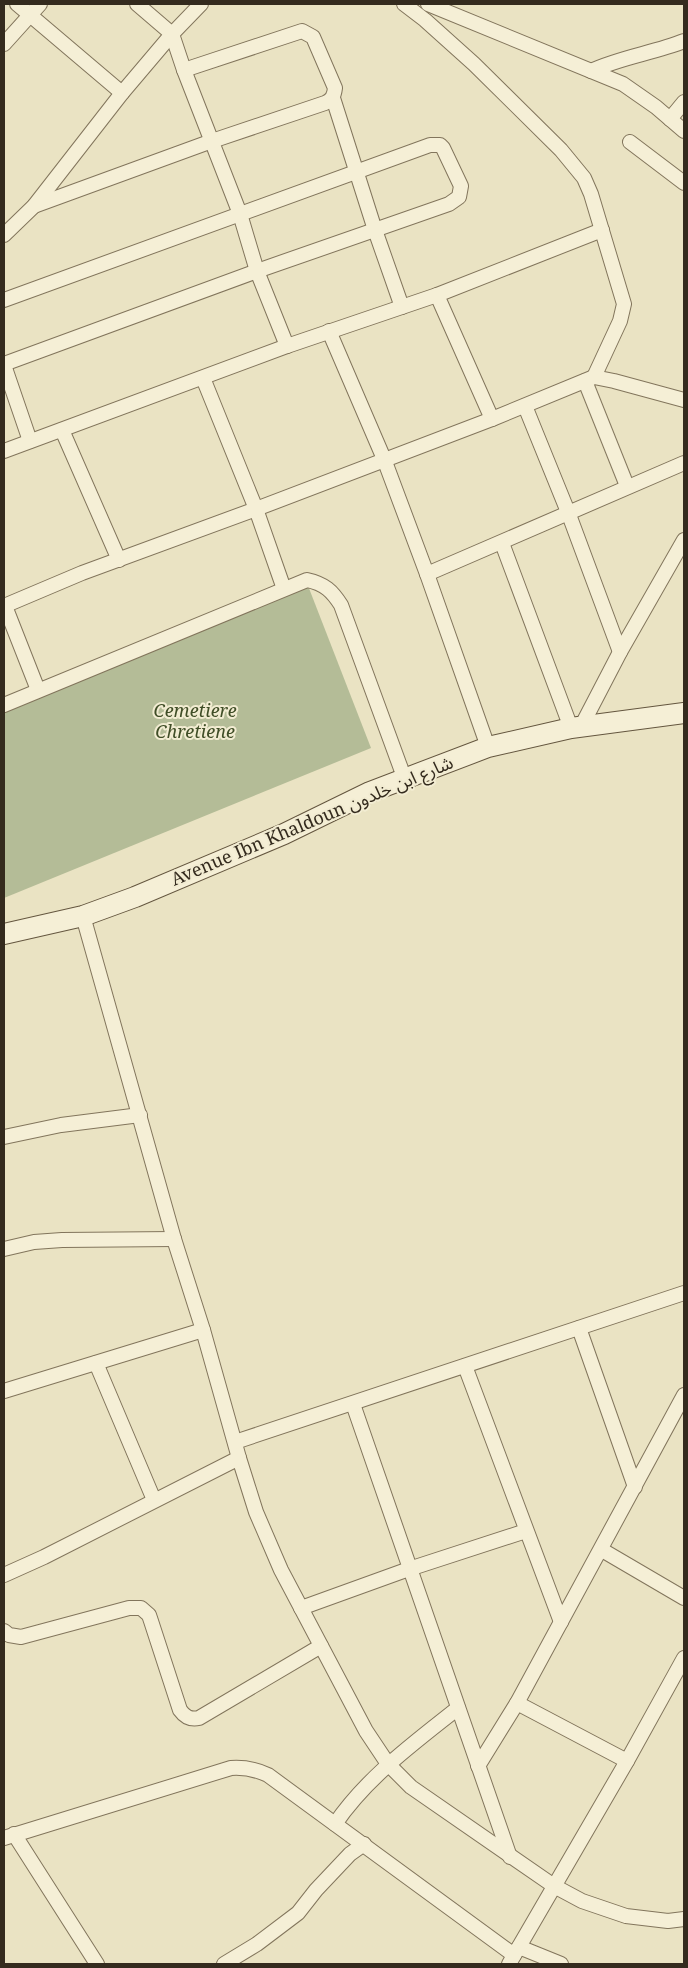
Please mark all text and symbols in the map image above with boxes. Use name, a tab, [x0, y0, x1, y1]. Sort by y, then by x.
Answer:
park label: Cemetiere Chretiene	[153, 698, 237, 743]
street label: Avenue Ibn Khaldoun شارع ابن خلدون	[167, 750, 458, 893]

